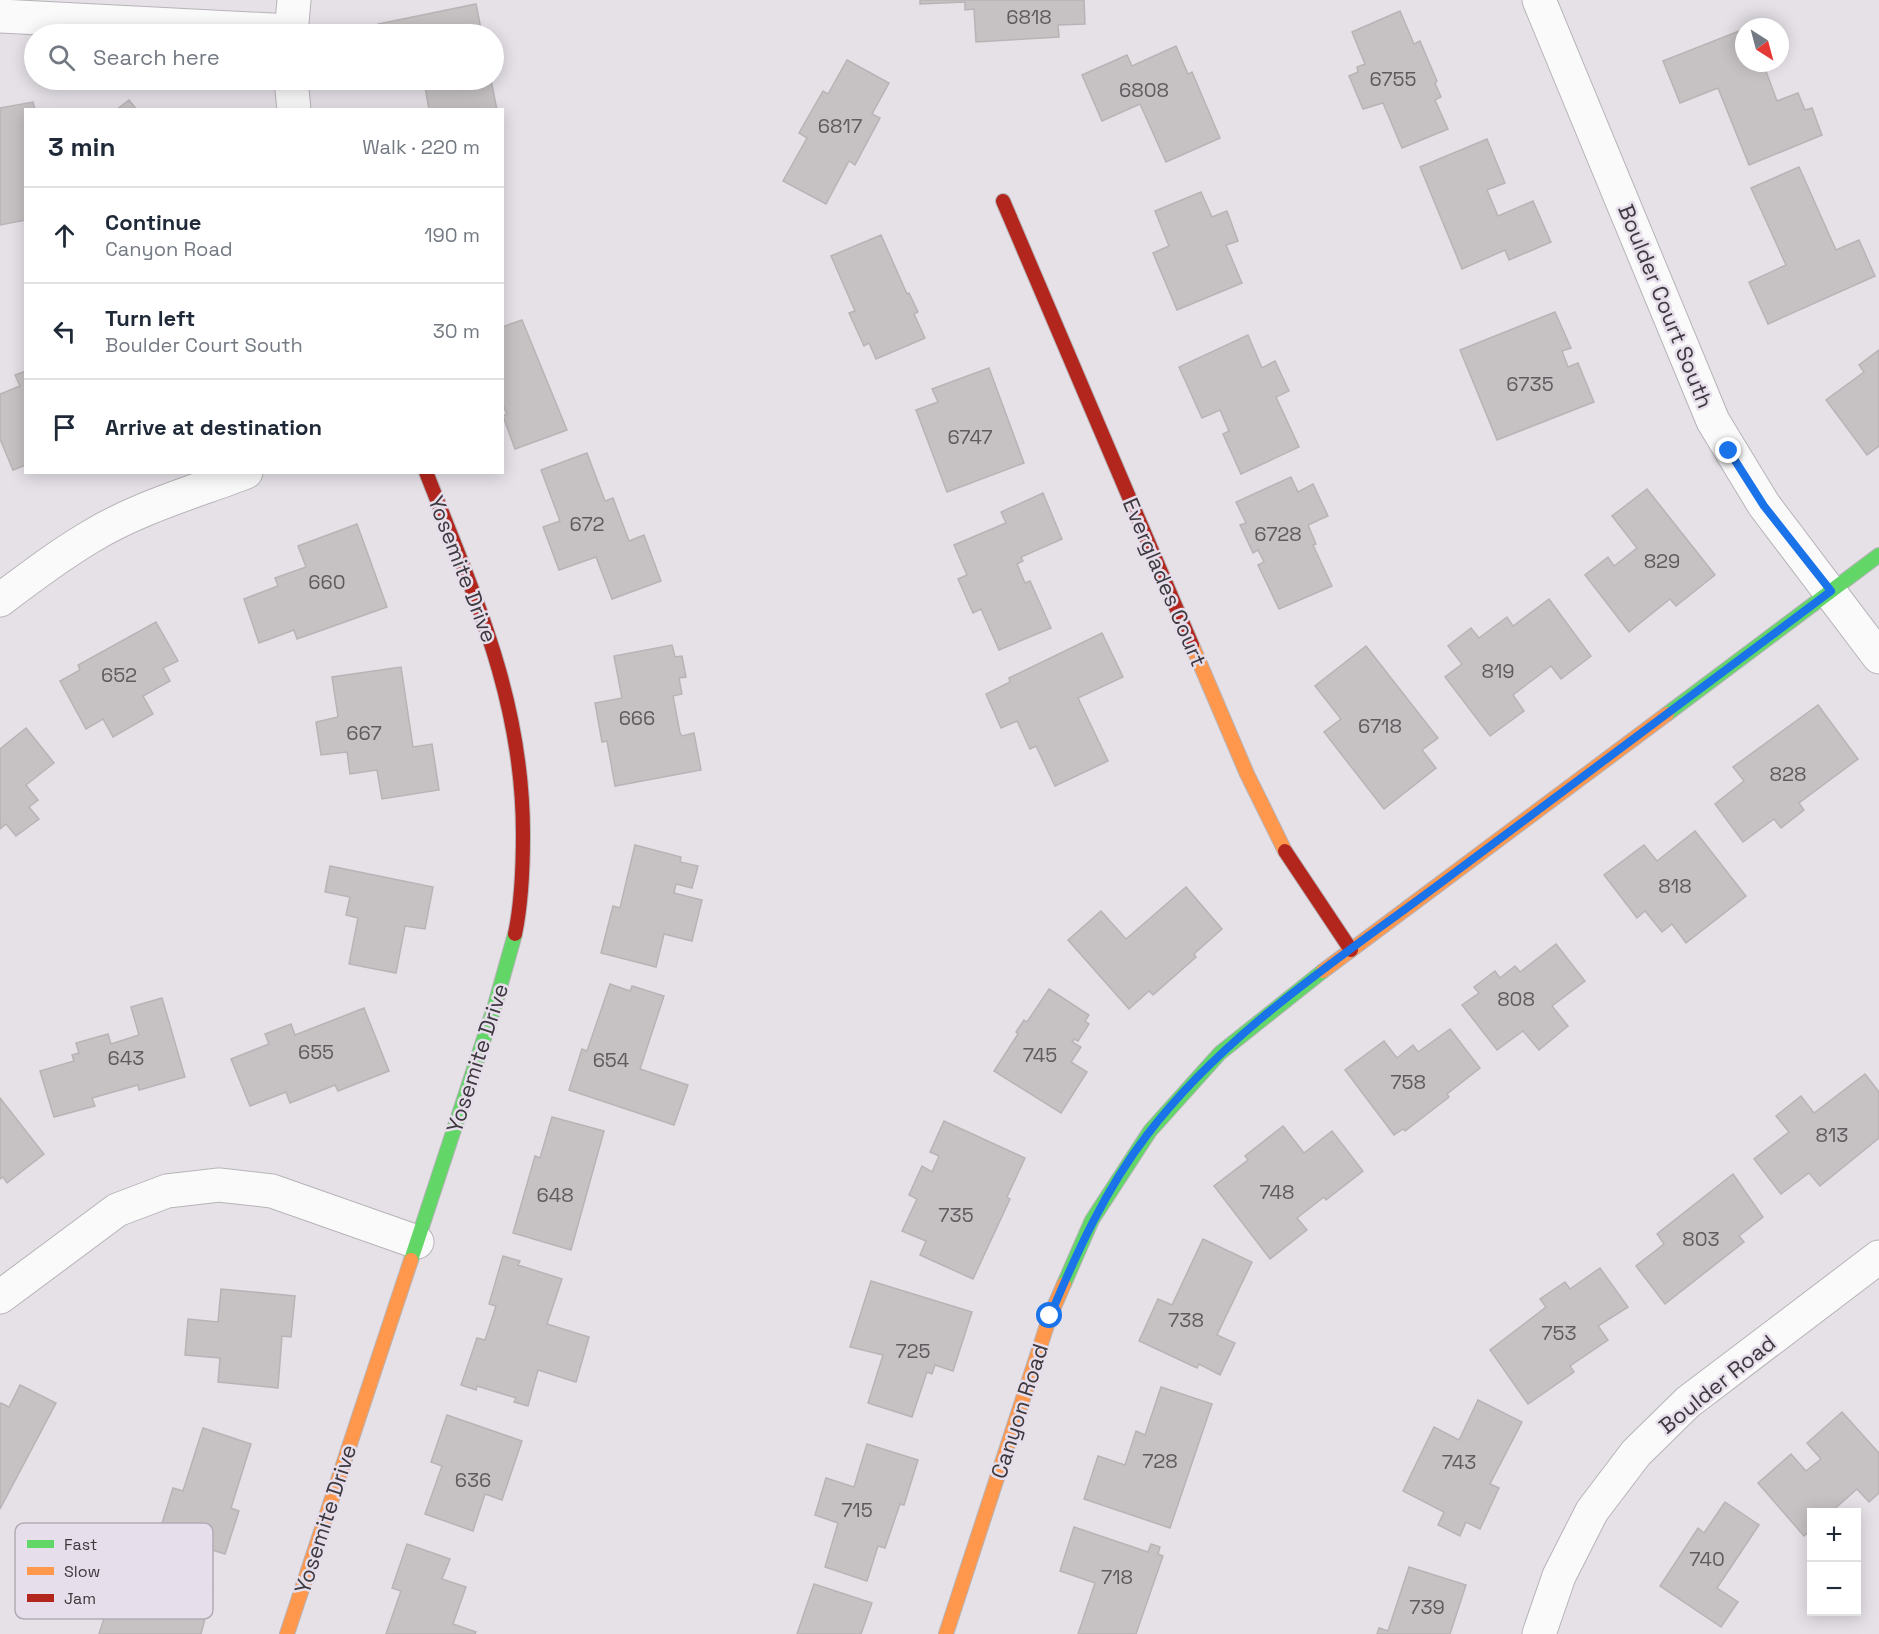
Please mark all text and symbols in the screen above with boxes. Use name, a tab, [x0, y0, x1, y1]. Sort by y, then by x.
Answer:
house number: 6818	[1006, 4, 1052, 30]
north arrow	[1735, 18, 1789, 72]
search box	[24, 24, 504, 90]
icon: search	[45, 41, 78, 74]
text: Search here	[93, 43, 220, 71]
house number: 6755	[1369, 66, 1417, 92]
house number: 6808	[1119, 77, 1169, 103]
house number: 6817	[818, 113, 862, 139]
text: 3 min	[48, 130, 116, 164]
text: Walk · 220 m	[362, 134, 480, 160]
street label: Boulder Court South	[1612, 200, 1720, 412]
text: Continue	[105, 208, 201, 236]
icon: ahead	[48, 219, 81, 252]
text: 190 m	[424, 222, 480, 248]
text: Canyon Road	[105, 236, 233, 262]
text: Turn left	[105, 304, 195, 332]
icon: left	[48, 315, 81, 348]
text: 30 m	[433, 318, 480, 344]
text: Boulder Court South	[105, 332, 303, 358]
house number: 6735	[1506, 371, 1554, 397]
icon: arrive	[48, 411, 81, 444]
text: Arrive at destination	[105, 413, 322, 441]
house number: 6747	[947, 424, 993, 450]
route end	[1715, 437, 1741, 463]
street label: Yosemite Drive	[422, 492, 504, 646]
street label: Everglades Court	[1117, 493, 1213, 671]
house number: 672	[569, 511, 605, 537]
house number: 6728	[1254, 521, 1302, 547]
house number: 829	[1644, 548, 1680, 574]
house number: 660	[308, 569, 346, 595]
house number: 819	[1481, 658, 1515, 684]
house number: 652	[101, 662, 137, 688]
house number: 666	[619, 705, 655, 731]
house number: 6718	[1358, 713, 1402, 739]
house number: 667	[346, 720, 382, 746]
house number: 828	[1770, 761, 1806, 787]
house number: 818	[1658, 873, 1692, 899]
street label: Yosemite Drive	[440, 980, 514, 1136]
house number: 808	[1497, 986, 1535, 1012]
house number: 655	[298, 1039, 334, 1065]
house number: 745	[1023, 1042, 1057, 1068]
house number: 643	[108, 1045, 144, 1071]
house number: 654	[593, 1047, 629, 1073]
house number: 758	[1390, 1069, 1426, 1095]
house number: 813	[1816, 1122, 1848, 1148]
house number: 748	[1259, 1179, 1295, 1205]
house number: 648	[536, 1182, 574, 1208]
house number: 735	[938, 1202, 974, 1228]
house number: 803	[1682, 1226, 1720, 1252]
route start	[1036, 1302, 1062, 1328]
house number: 738	[1168, 1307, 1204, 1333]
house number: 753	[1541, 1320, 1577, 1346]
street label: Boulder Road	[1653, 1328, 1781, 1440]
house number: 725	[895, 1338, 931, 1364]
street label: Canyon Road	[984, 1340, 1054, 1482]
street label: Yosemite Drive	[288, 1441, 362, 1597]
house number: 728	[1142, 1448, 1178, 1474]
house number: 743	[1442, 1449, 1476, 1475]
house number: 636	[455, 1467, 491, 1493]
house number: 715	[841, 1497, 873, 1523]
map controls	[1807, 1508, 1861, 1616]
button: +	[1807, 1508, 1861, 1562]
legend	[15, 1523, 213, 1619]
text: Fast	[64, 1534, 97, 1555]
house number: 740	[1689, 1546, 1725, 1572]
text: Slow	[64, 1561, 100, 1582]
button: −	[1807, 1562, 1861, 1616]
house number: 718	[1101, 1564, 1133, 1590]
text: Jam	[64, 1588, 96, 1609]
house number: 739	[1409, 1594, 1445, 1620]

